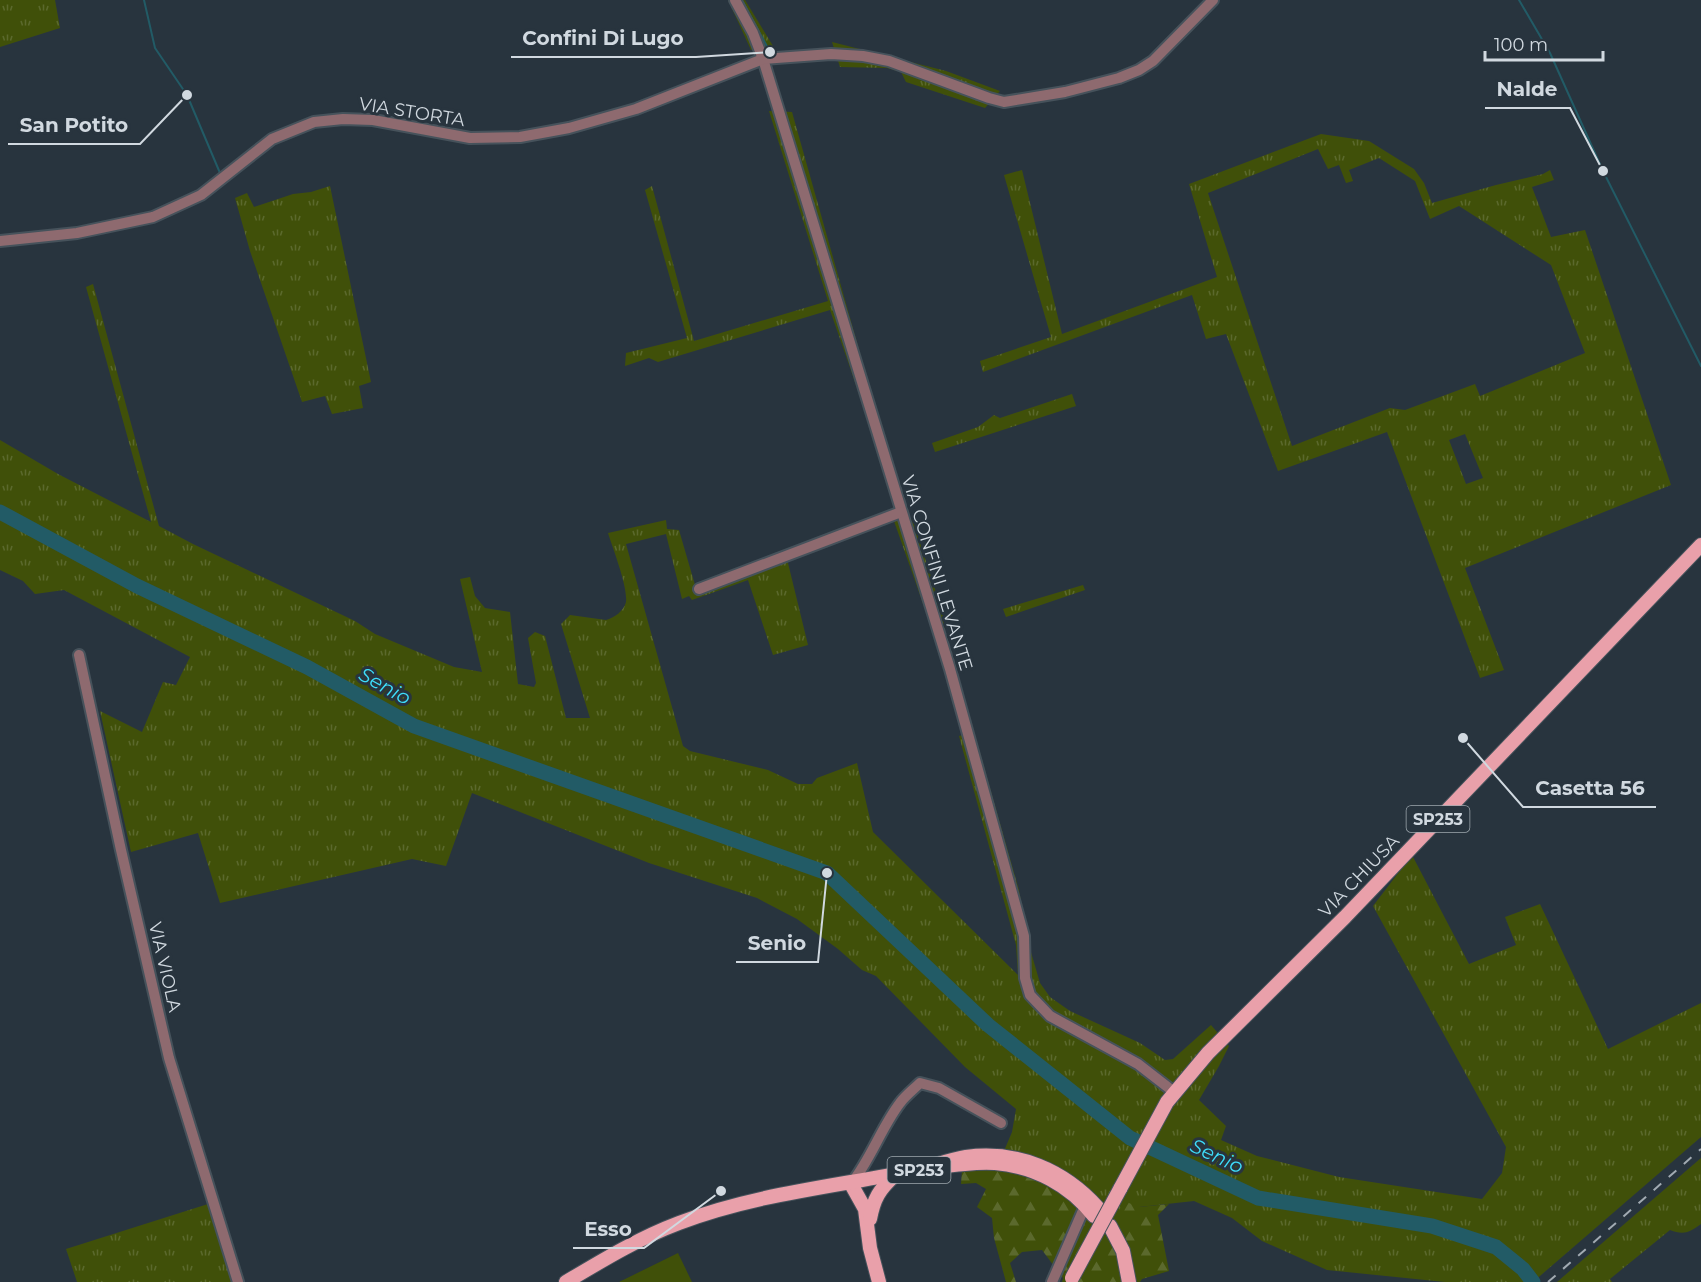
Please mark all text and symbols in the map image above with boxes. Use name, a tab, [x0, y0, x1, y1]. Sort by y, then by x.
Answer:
callout: Confini Di Lugo	[511, 19, 696, 57]
scale bar	[1485, 24, 1604, 62]
text: Confini Di Lugo	[522, 26, 684, 50]
text: 100 m	[1494, 34, 1548, 56]
callout: Nalde	[1485, 70, 1570, 108]
text: Nalde	[1497, 77, 1557, 101]
street label: VIA STORTA	[357, 93, 467, 131]
callout: San Potito	[8, 106, 140, 144]
text: San Potito	[20, 113, 128, 137]
street label: VIA CONFINI LEVANTE	[897, 473, 977, 673]
water label: Senio	[355, 662, 415, 710]
callout: Casetta 56	[1523, 769, 1656, 807]
text: Casetta 56	[1535, 776, 1645, 800]
road number: SP253	[1406, 806, 1470, 832]
street label: VIA CHIUSA	[1314, 830, 1404, 922]
street label: VIA VIOLA	[144, 920, 186, 1014]
callout: Senio	[736, 924, 818, 962]
text: Senio	[748, 931, 806, 955]
water label: Senio	[1187, 1133, 1247, 1179]
road number: SP253	[888, 1157, 950, 1183]
callout: Esso	[573, 1210, 644, 1248]
text: Esso	[584, 1217, 632, 1241]

